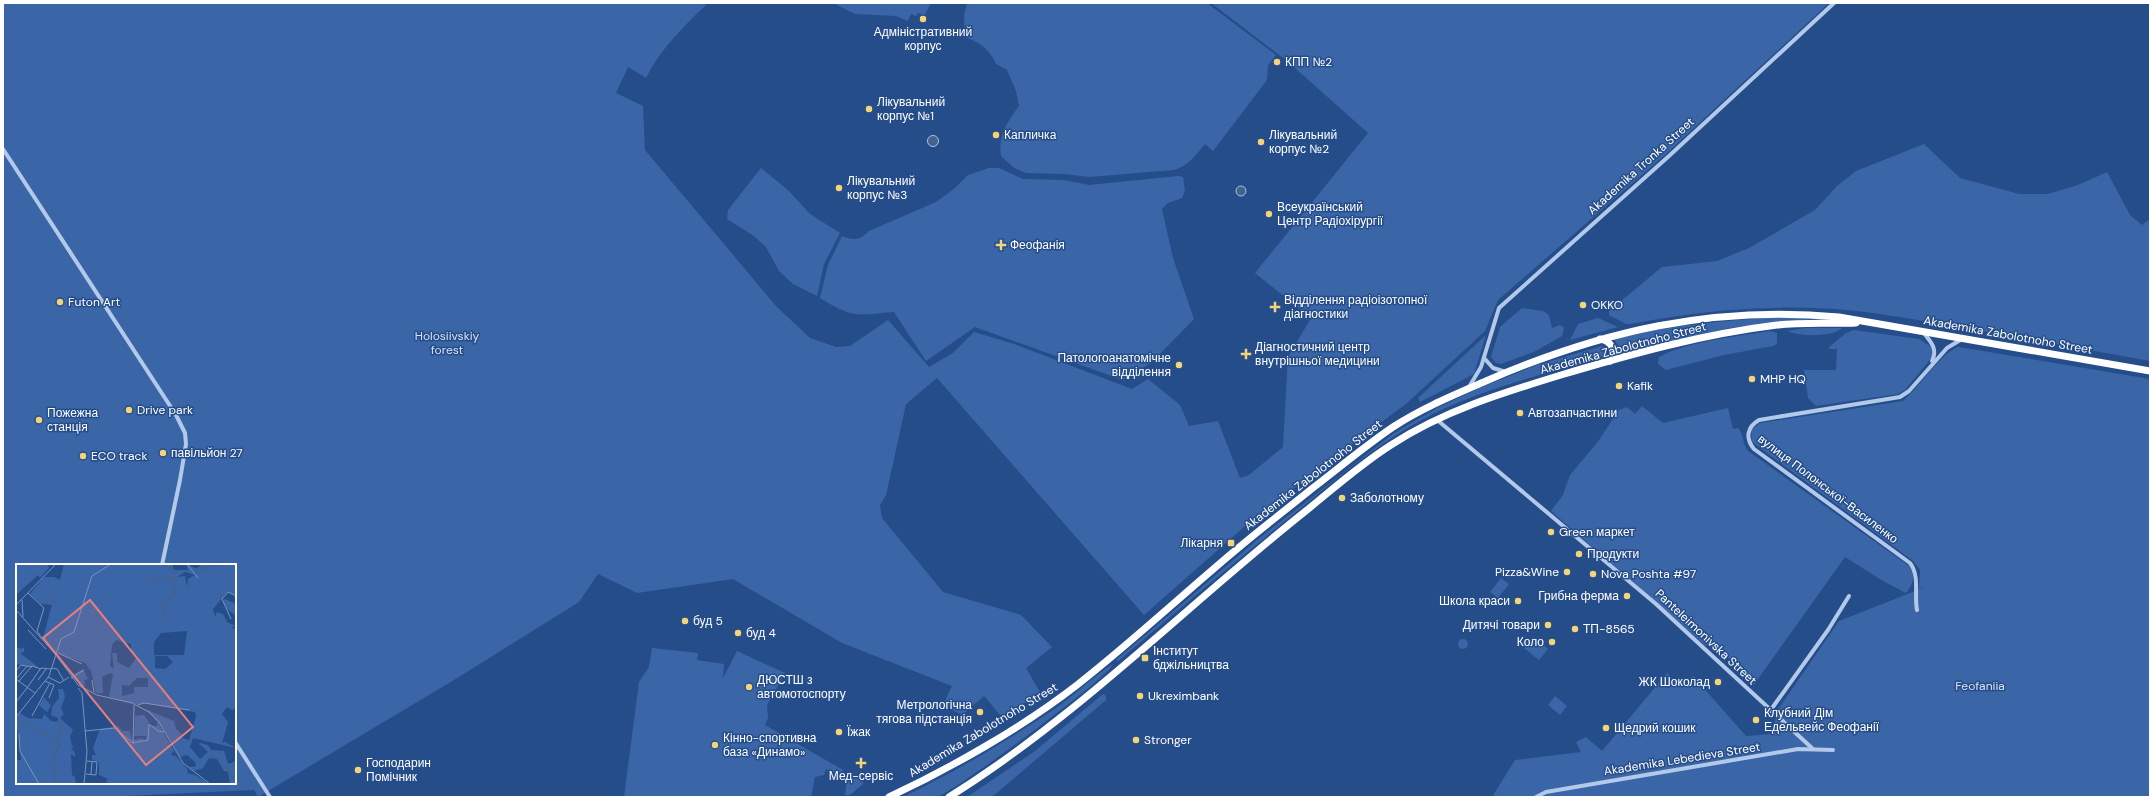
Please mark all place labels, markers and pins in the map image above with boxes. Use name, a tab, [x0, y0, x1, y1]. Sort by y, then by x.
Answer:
marker: Адміністративний корпус	[918, 14, 928, 24]
place label: Адміністративний корпус	[874, 24, 972, 54]
place label: КПП №2	[1285, 54, 1332, 70]
marker: КПП №2	[1272, 57, 1282, 67]
place label: Лікувальний корпус №1	[877, 94, 945, 124]
marker: Лікувальний корпус №1	[864, 104, 874, 114]
place label: Капличка	[1004, 127, 1057, 143]
place label: Лікувальний корпус №2	[1269, 127, 1337, 157]
marker: Капличка	[991, 130, 1001, 140]
marker: Лікувальний корпус №2	[1256, 137, 1266, 147]
place label: Лікувальний корпус №3	[847, 173, 915, 203]
marker: Лікувальний корпус №3	[834, 183, 844, 193]
place label: Всеукраїнський Центр Радіохірургії	[1277, 199, 1384, 229]
marker: Всеукраїнський Центр Радіохірургії	[1264, 209, 1274, 219]
place label: Феофанія	[1010, 237, 1065, 253]
marker: Феофанія	[995, 239, 1007, 251]
place label: Відділення радіоізотопної діагностики	[1284, 292, 1428, 322]
place label: Futon Art	[68, 294, 120, 310]
marker: Futon Art	[55, 297, 65, 307]
place label: OKKO	[1591, 297, 1623, 313]
marker: OKKO	[1578, 300, 1588, 310]
marker: Відділення радіоізотопної діагностики	[1269, 301, 1281, 313]
place label: Діагностичний центр внутрішньої медицини	[1255, 339, 1380, 369]
marker: Діагностичний центр внутрішньої медицини	[1240, 348, 1252, 360]
place label: Патологоанатомічне відділення	[1057, 350, 1171, 380]
marker: Патологоанатомічне відділення	[1174, 360, 1184, 370]
place label: MHP HQ	[1760, 371, 1806, 387]
marker: MHP HQ	[1747, 374, 1757, 384]
place label: Kafik	[1627, 378, 1653, 394]
marker: Kafik	[1614, 381, 1624, 391]
place label: Drive park	[137, 402, 193, 418]
place label: Пожежна станція	[47, 405, 98, 435]
marker: Drive park	[124, 405, 134, 415]
place label: Автозапчастини	[1528, 405, 1617, 421]
marker: Автозапчастини	[1515, 408, 1525, 418]
marker: Пожежна станція	[34, 415, 44, 425]
place label: павільйон 27	[171, 445, 243, 461]
place label: ECO track	[91, 448, 147, 464]
marker: павільйон 27	[158, 448, 168, 458]
marker: ECO track	[78, 451, 88, 461]
place label: Заболотному	[1350, 490, 1424, 506]
marker: Заболотному	[1337, 493, 1347, 503]
place label: Green маркет	[1559, 524, 1635, 540]
marker: Green маркет	[1546, 527, 1556, 537]
place label: Лікарня	[1180, 535, 1223, 551]
marker: Лікарня	[1226, 538, 1236, 548]
place label: Продукти	[1587, 546, 1639, 562]
marker: Продукти	[1574, 549, 1584, 559]
place label: Pizza&Wine	[1495, 564, 1559, 580]
place label: Nova Poshta #97	[1601, 566, 1696, 582]
marker: Pizza&Wine	[1562, 567, 1572, 577]
marker: Nova Poshta #97	[1588, 569, 1598, 579]
place label: Грибна ферма	[1538, 588, 1619, 604]
marker: Грибна ферма	[1622, 591, 1632, 601]
place label: Школа краси	[1439, 593, 1510, 609]
marker: Школа краси	[1513, 596, 1523, 606]
place label: буд 5	[693, 613, 723, 629]
marker: буд 5	[680, 616, 690, 626]
place label: Дитячі товари	[1463, 617, 1540, 633]
marker: Дитячі товари	[1543, 620, 1553, 630]
place label: ТП-8565	[1583, 621, 1635, 637]
marker: ТП-8565	[1570, 624, 1580, 634]
place label: буд 4	[746, 625, 776, 641]
marker: буд 4	[733, 628, 743, 638]
place label: Коло	[1517, 634, 1544, 650]
marker: Коло	[1547, 637, 1557, 647]
place label: Інститут бджільництва	[1153, 643, 1229, 673]
marker: Інститут бджільництва	[1140, 653, 1150, 663]
place label: ДЮСТШ з автомотоспорту	[757, 672, 846, 702]
place label: ЖК Шоколад	[1639, 674, 1710, 690]
marker: ЖК Шоколад	[1713, 677, 1723, 687]
marker: ДЮСТШ з автомотоспорту	[744, 682, 754, 692]
place label: Ukreximbank	[1148, 688, 1219, 704]
marker: Ukreximbank	[1135, 691, 1145, 701]
place label: Метрологічна тягова підстанція	[876, 697, 972, 727]
place label: Клубний Дім Едельвейс Феофанії	[1764, 705, 1880, 735]
marker: Метрологічна тягова підстанція	[975, 707, 985, 717]
marker: Клубний Дім Едельвейс Феофанії	[1751, 715, 1761, 725]
place label: Щедрий кошик	[1614, 720, 1696, 736]
marker: Щедрий кошик	[1601, 723, 1611, 733]
place label: Їжак	[847, 724, 871, 740]
marker: Їжак	[834, 727, 844, 737]
place label: Кінно-спортивна база «Динамо»	[723, 730, 817, 760]
place label: Stronger	[1144, 732, 1192, 748]
marker: Stronger	[1131, 735, 1141, 745]
marker: Кінно-спортивна база «Динамо»	[710, 740, 720, 750]
place label: Господарин Помічник	[366, 755, 431, 785]
marker: Мед-сервіс	[856, 758, 866, 768]
marker: Господарин Помічник	[353, 765, 363, 775]
place label: Мед-сервіс	[829, 768, 893, 784]

